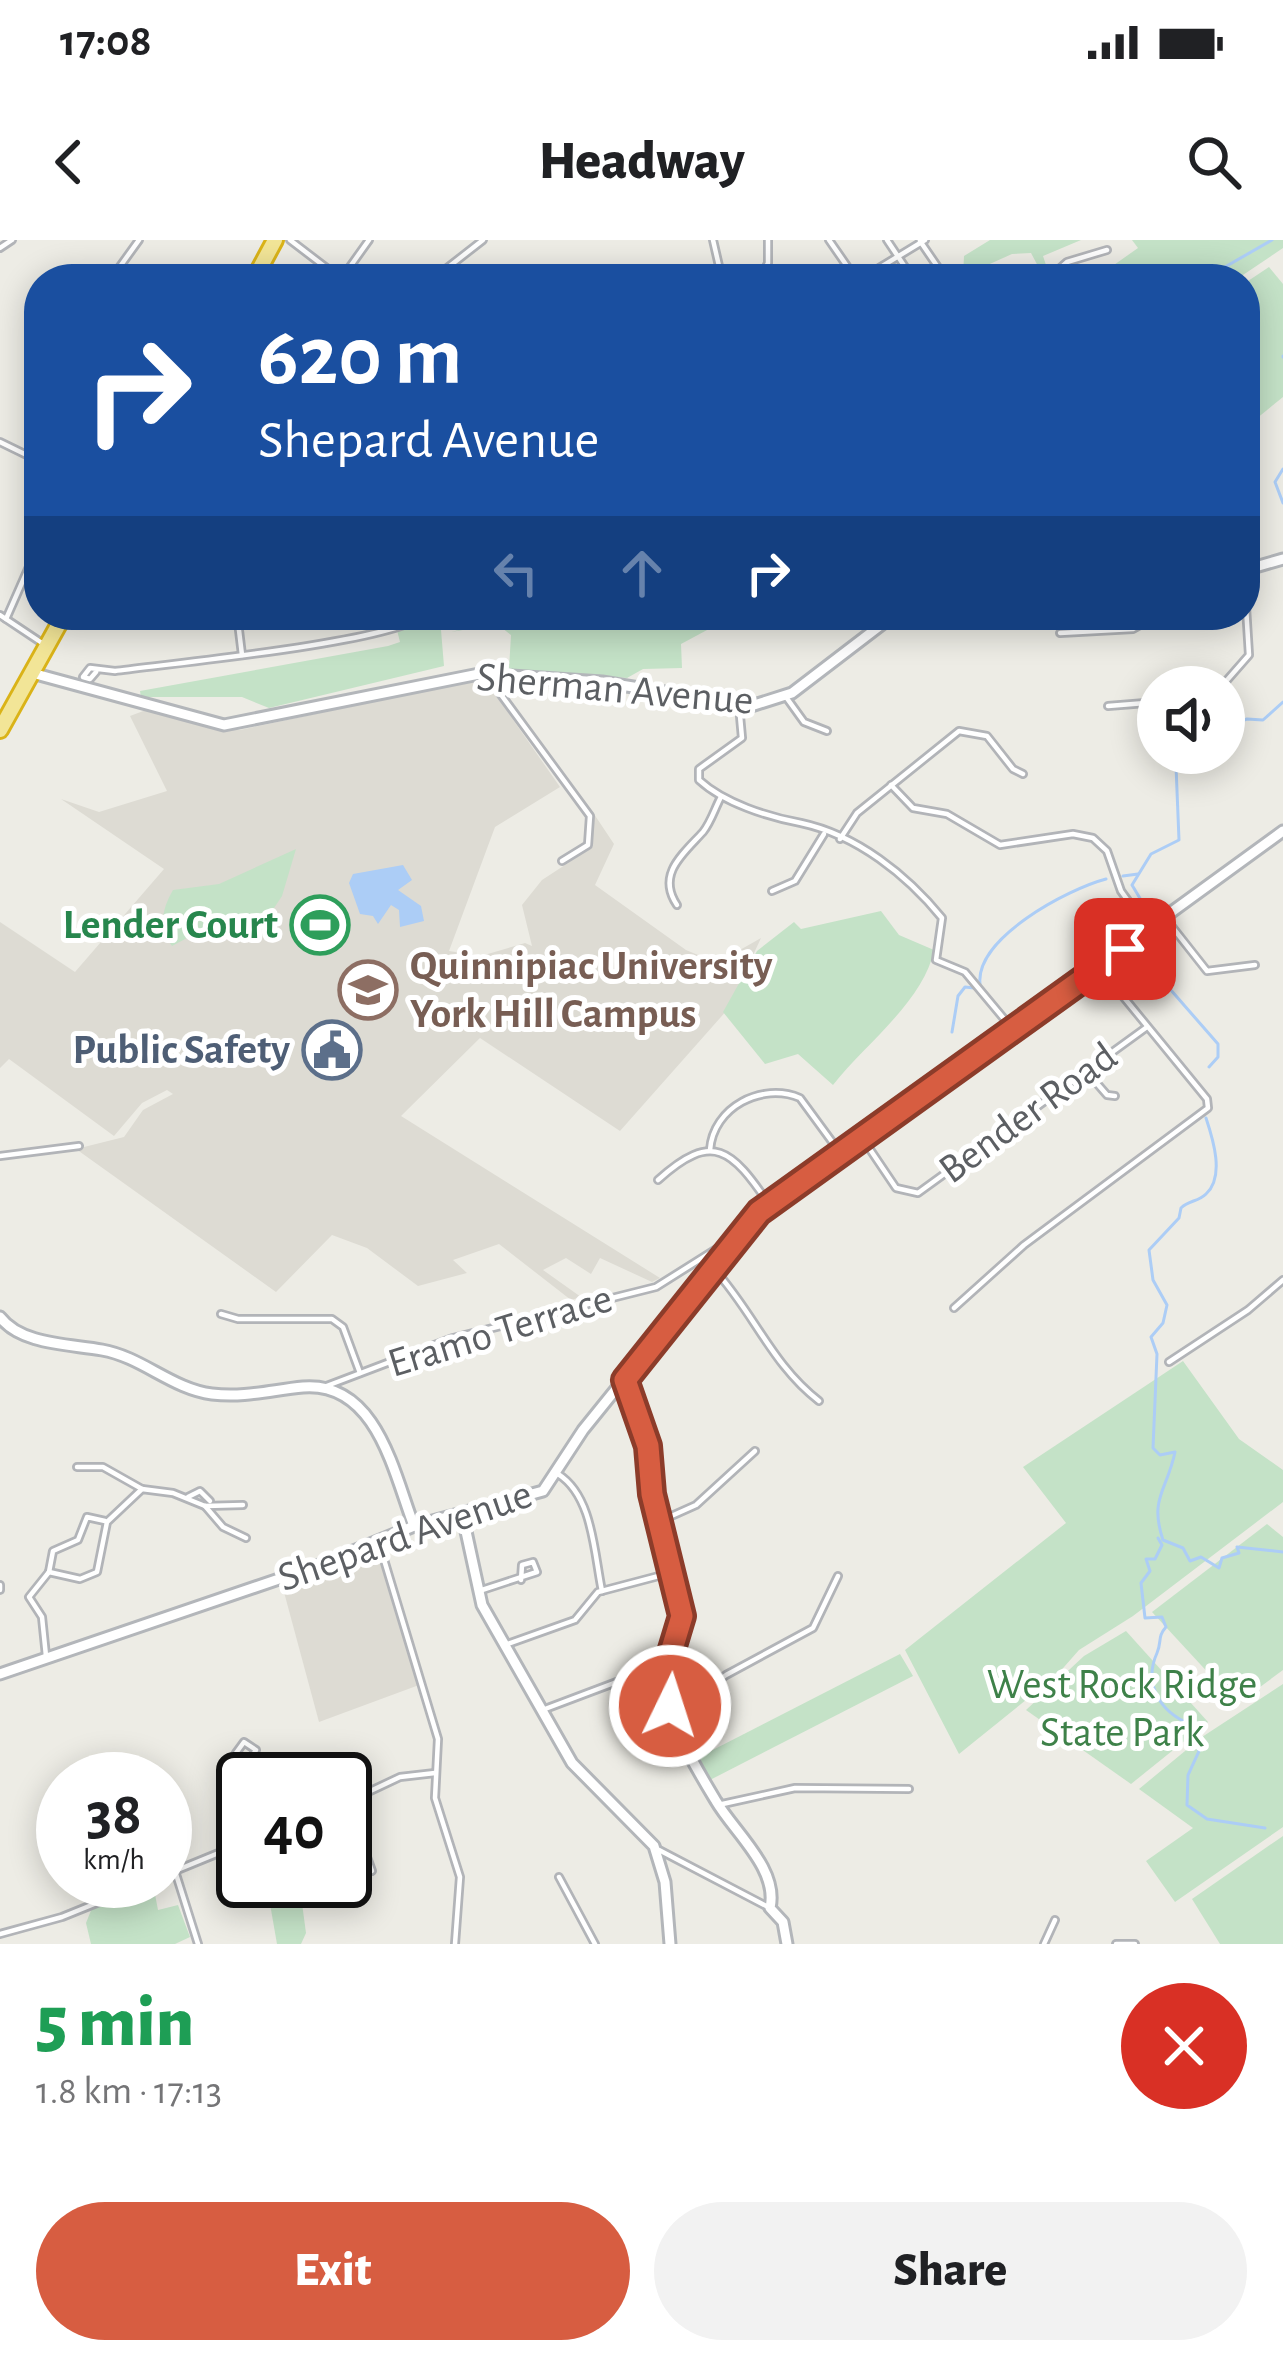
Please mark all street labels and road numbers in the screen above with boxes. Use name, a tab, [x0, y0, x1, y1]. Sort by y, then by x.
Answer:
street label: Sherman Avenue	[475, 656, 755, 722]
street label: Bender Road	[931, 1035, 1125, 1191]
street label: Eramo Terrace	[383, 1277, 617, 1385]
street label: Shepard Avenue	[273, 1473, 537, 1599]

